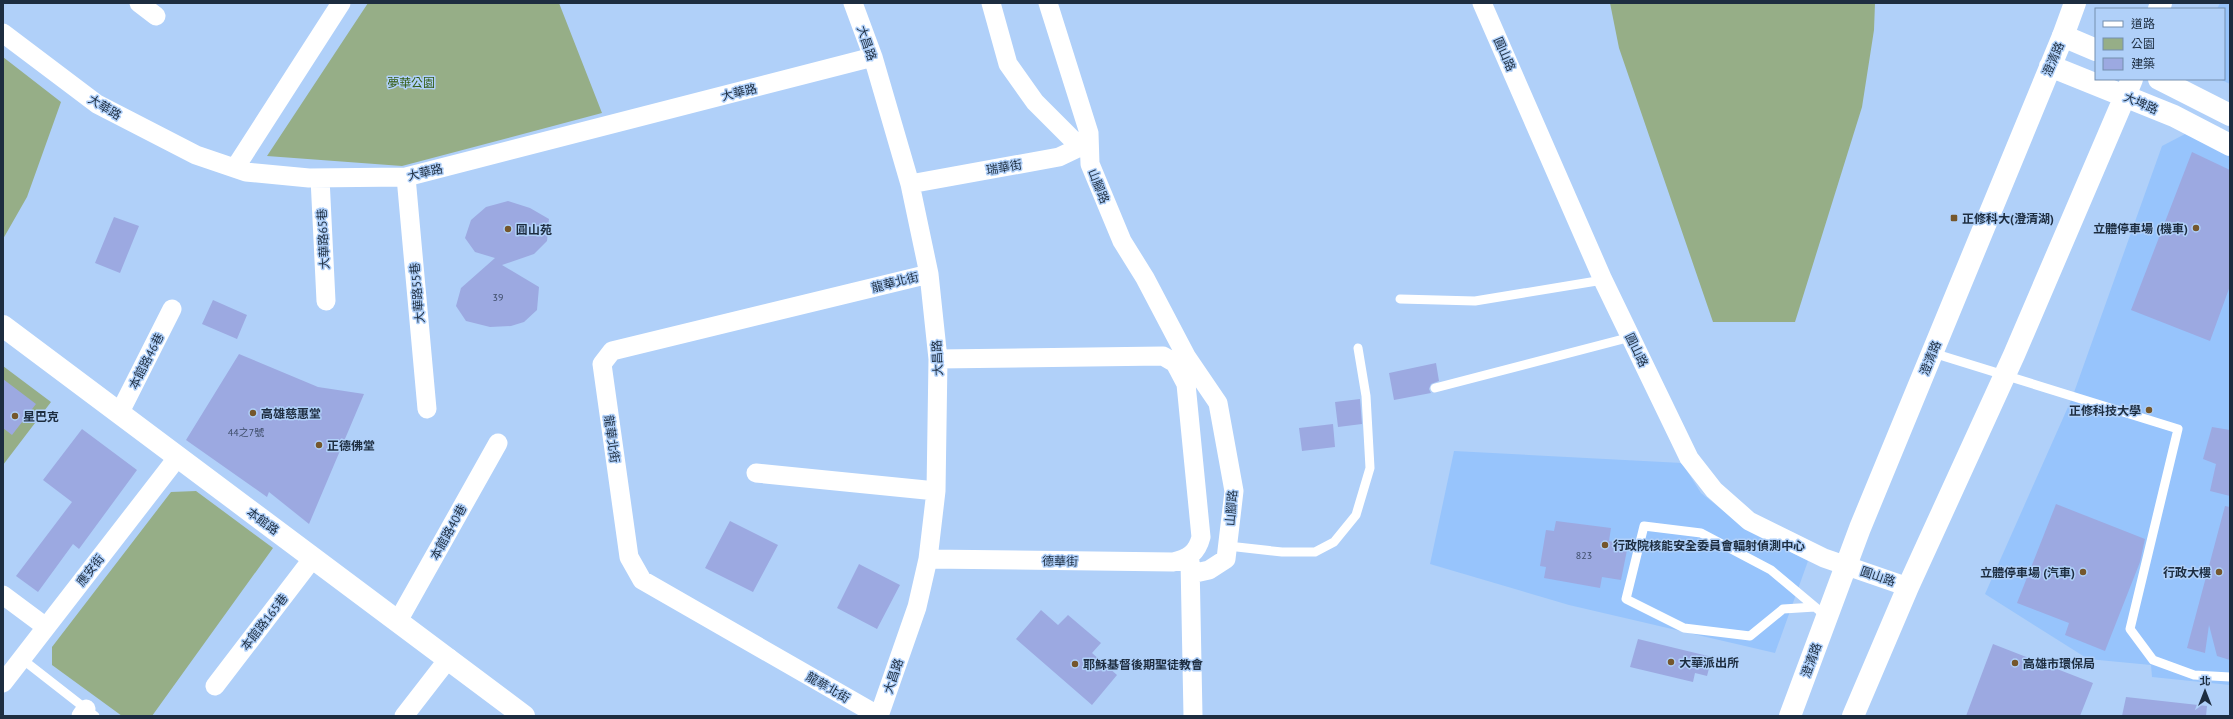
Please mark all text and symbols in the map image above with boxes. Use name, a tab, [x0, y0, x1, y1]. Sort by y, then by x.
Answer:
legend	[2095, 8, 2225, 80]
text: 道路	[2131, 16, 2155, 31]
street label: 大昌路	[854, 24, 880, 62]
street label: 圓山路	[1491, 34, 1519, 74]
text: 公園	[2131, 36, 2155, 51]
street label: 澄清路	[2039, 39, 2067, 79]
text: 建築	[2131, 56, 2155, 71]
park label: 夢華公園	[387, 75, 435, 90]
street label: 大華路	[720, 80, 758, 104]
street label: 大埤路	[2121, 89, 2161, 117]
street label: 大華路	[86, 91, 124, 123]
street label: 瑞華街	[985, 156, 1023, 178]
street label: 大華路	[406, 161, 444, 183]
street label: 山腳路	[1085, 166, 1113, 206]
street label: 大華路65巷	[314, 208, 332, 270]
place label: 正修科大(澄清湖)	[1962, 211, 2054, 226]
marker: 正修科大(澄清湖)	[1949, 213, 1959, 223]
place label: 立體停車場 (機車)	[2093, 221, 2188, 236]
place label: 圓山苑	[516, 222, 552, 237]
marker: 立體停車場 (機車)	[2191, 223, 2201, 233]
marker: 圓山苑	[503, 224, 513, 234]
street label: 大華路55巷	[407, 262, 427, 324]
street label: 龍華北街	[870, 269, 920, 295]
house number: 39	[493, 291, 503, 304]
street label: 本館路46巷	[125, 330, 167, 392]
street label: 圓山路	[1622, 331, 1652, 369]
street label: 澄清路	[1916, 338, 1944, 378]
street label: 大昌路	[929, 340, 945, 376]
place label: 正修科技大學	[2069, 403, 2141, 418]
marker: 正修科技大學	[2144, 405, 2154, 415]
place label: 高雄慈惠堂	[261, 406, 321, 421]
marker: 高雄慈惠堂	[248, 408, 258, 418]
place label: 星巴克	[23, 409, 59, 424]
marker: 星巴克	[10, 411, 20, 421]
street label: 龍華北街	[601, 414, 623, 464]
house number: 44之7號	[228, 426, 264, 439]
place label: 正德佛堂	[327, 438, 375, 453]
marker: 正德佛堂	[314, 440, 324, 450]
street label: 山腳路	[1222, 490, 1240, 526]
street label: 本館路40巷	[427, 502, 469, 562]
street label: 本館路	[244, 504, 282, 538]
place label: 行政院核能安全委員會輻射偵測中心	[1613, 538, 1805, 553]
marker: 行政院核能安全委員會輻射偵測中心	[1600, 540, 1610, 550]
house number: 823	[1576, 549, 1592, 562]
street label: 應安街	[73, 551, 107, 589]
street label: 德華街	[1042, 553, 1078, 569]
street label: 圓山路	[1859, 563, 1897, 589]
place label: 立體停車場 (汽車)	[1980, 565, 2075, 580]
place label: 行政大樓	[2163, 565, 2211, 580]
marker: 立體停車場 (汽車)	[2078, 567, 2088, 577]
marker: 行政大樓	[2214, 567, 2224, 577]
street label: 本館路165巷	[237, 591, 291, 653]
street label: 澄清路	[1798, 641, 1824, 679]
place label: 大華派出所	[1679, 655, 1739, 670]
place label: 高雄市環保局	[2023, 656, 2095, 671]
street label: 大昌路	[880, 657, 906, 695]
place label: 耶穌基督後期聖徒教會	[1083, 657, 1203, 672]
marker: 大華派出所	[1666, 657, 1676, 667]
marker: 高雄市環保局	[2010, 658, 2020, 668]
marker: 耶穌基督後期聖徒教會	[1070, 659, 1080, 669]
street label: 龍華北街	[803, 669, 853, 705]
north arrow	[2185, 671, 2225, 711]
text: 北	[2200, 674, 2211, 688]

